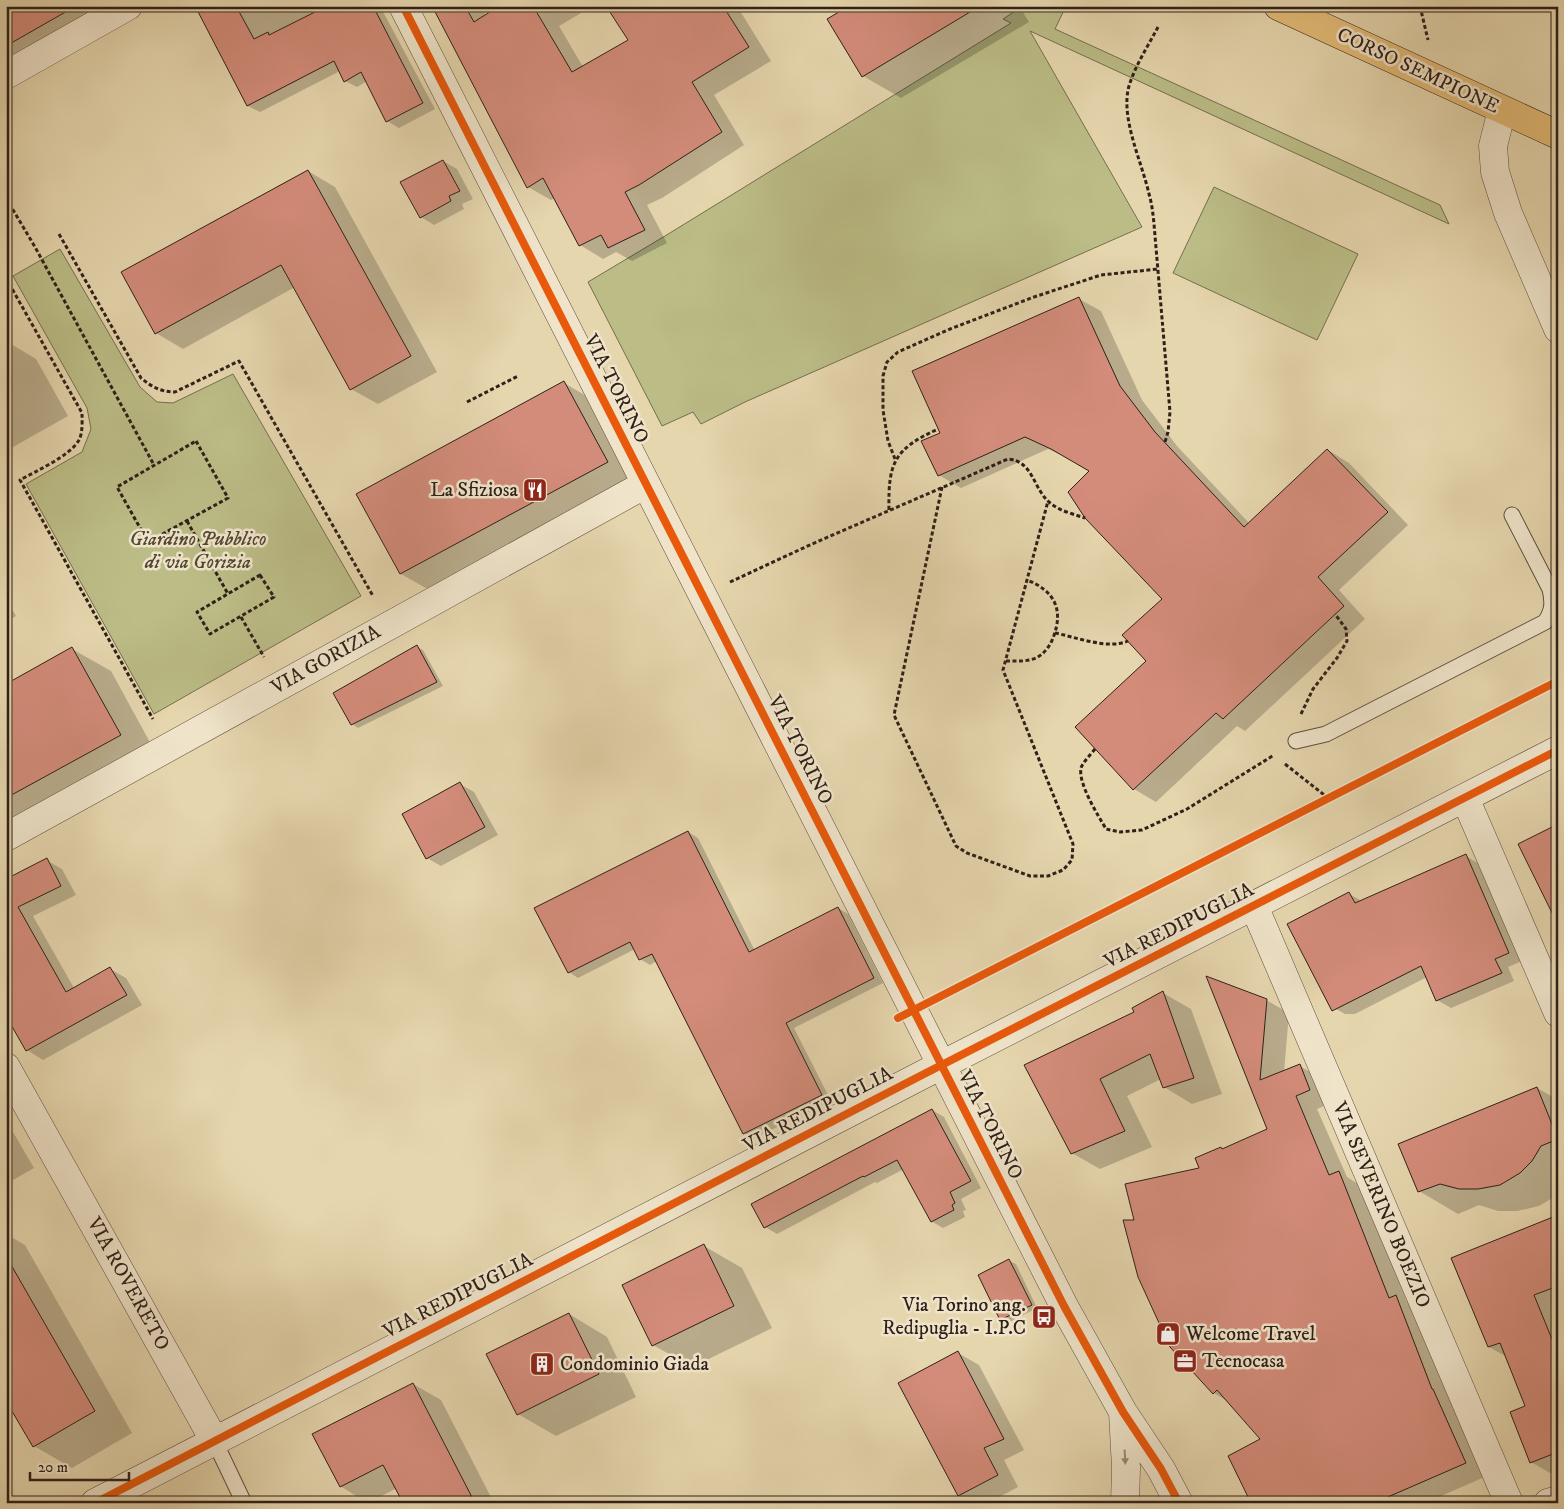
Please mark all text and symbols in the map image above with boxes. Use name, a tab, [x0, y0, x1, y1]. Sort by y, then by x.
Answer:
street label: CORSO SEMPIONE	[1333, 22, 1503, 120]
street label: VIA TORINO	[577, 329, 654, 448]
restaurant icon: La Sfiziosa	[522, 477, 548, 503]
place label: La Sfiziosa	[430, 478, 518, 503]
park label: Giardino Pubblico di via Gorizia	[129, 527, 267, 575]
street label: VIA GORIZIA	[266, 620, 385, 701]
street label: VIA TORINO	[761, 690, 838, 809]
street label: VIA REDIPUGLIA	[1099, 877, 1258, 975]
street label: VIA REDIPUGLIA	[738, 1061, 897, 1159]
street label: VIA TORINO	[951, 1065, 1028, 1184]
street label: VIA SEVERINO BOEZIO	[1326, 1097, 1436, 1312]
street label: VIA ROVERETO	[81, 1212, 175, 1355]
street label: VIA REDIPUGLIA	[378, 1247, 537, 1345]
place label: Via Torino ang. Redipuglia - I.P.C	[882, 1293, 1026, 1341]
bus stop icon: Via Torino ang. Redipuglia - I.P.C	[1031, 1304, 1057, 1330]
shop icon: Welcome Travel	[1155, 1321, 1181, 1347]
place label: Welcome Travel	[1185, 1322, 1315, 1347]
office icon: Tecnocasa	[1172, 1348, 1198, 1374]
place label: Tecnocasa	[1202, 1349, 1285, 1374]
building icon: Condominio Giada	[529, 1351, 555, 1377]
place label: Condominio Giada	[560, 1352, 710, 1377]
scale bar	[30, 1449, 129, 1481]
one-way arrow	[1122, 1450, 1130, 1466]
text: 20 m	[38, 1458, 68, 1477]

